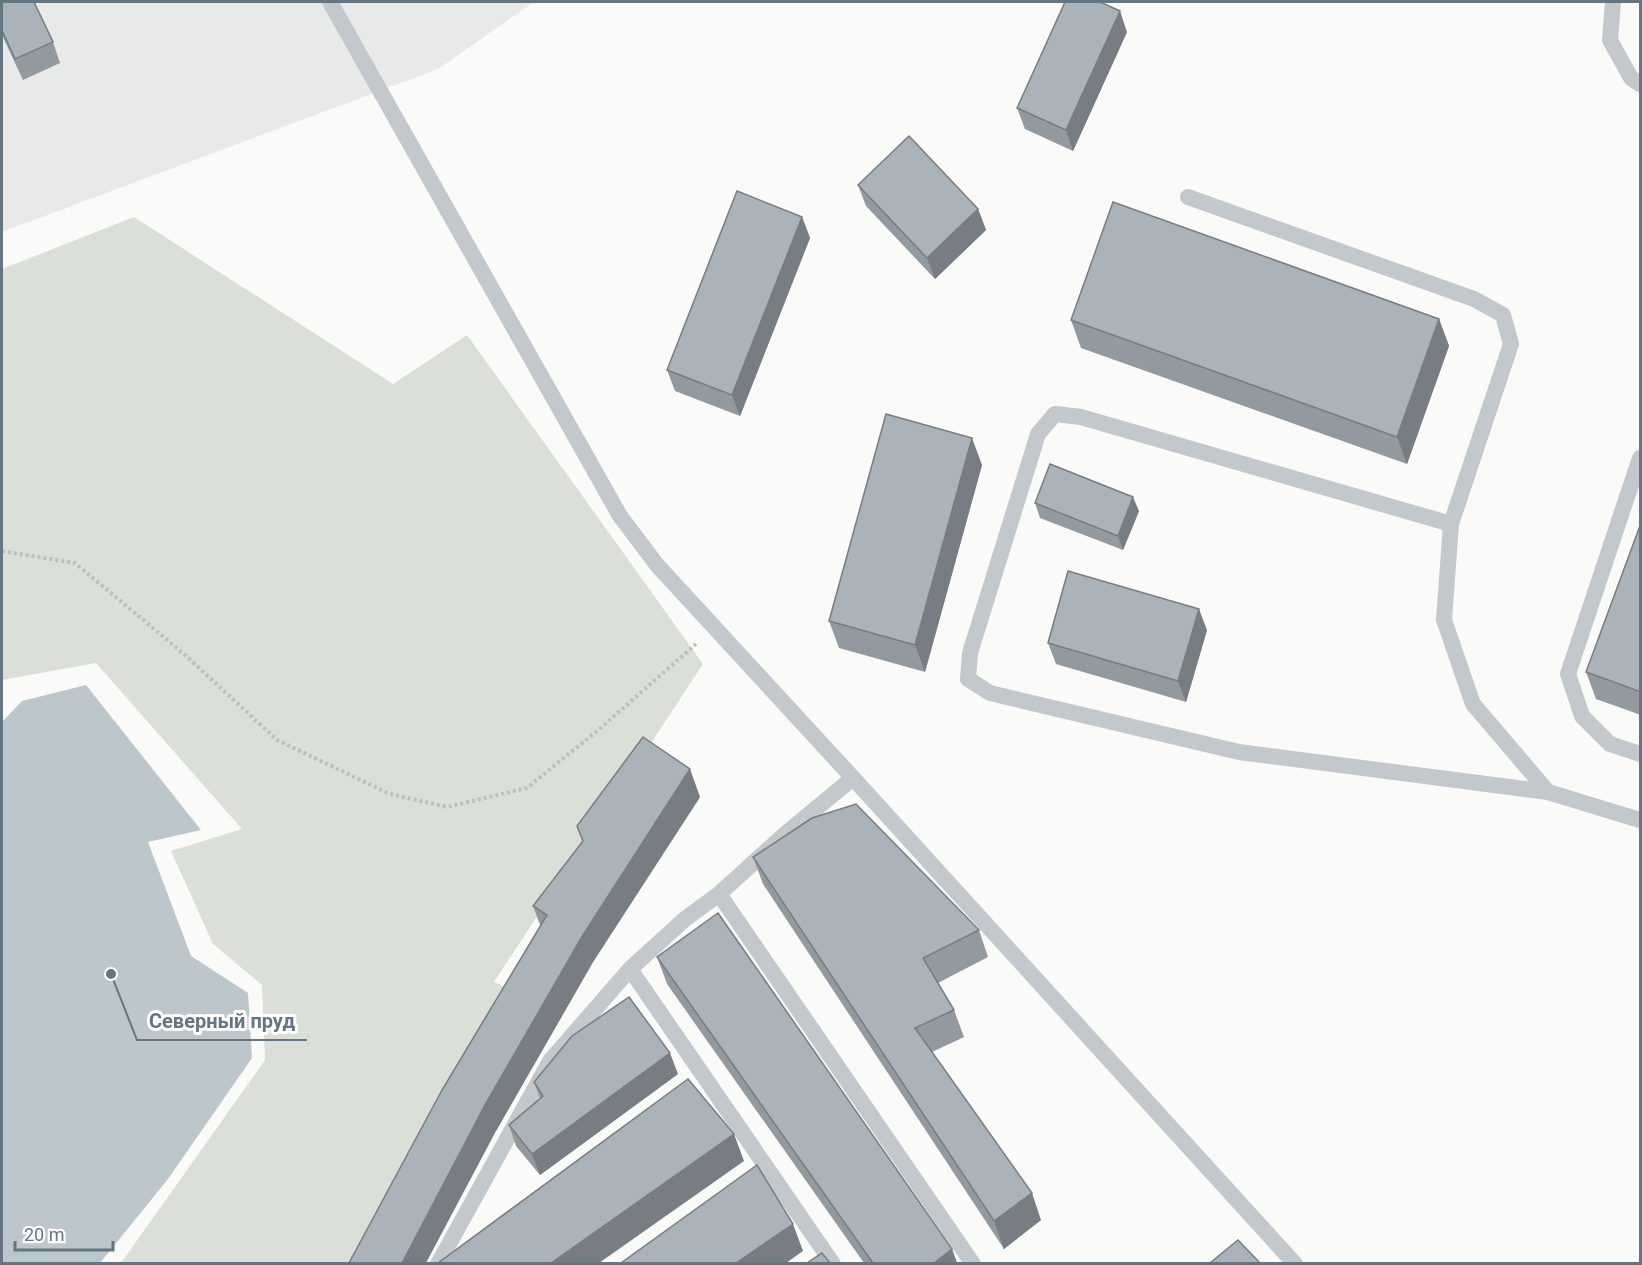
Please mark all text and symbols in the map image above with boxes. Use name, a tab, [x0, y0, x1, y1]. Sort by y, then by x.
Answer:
callout: Северный пруд	[137, 1002, 307, 1040]
text: Северный пруд	[149, 1009, 295, 1033]
scale bar	[15, 1214, 112, 1252]
text: 20 m	[24, 1224, 64, 1245]

